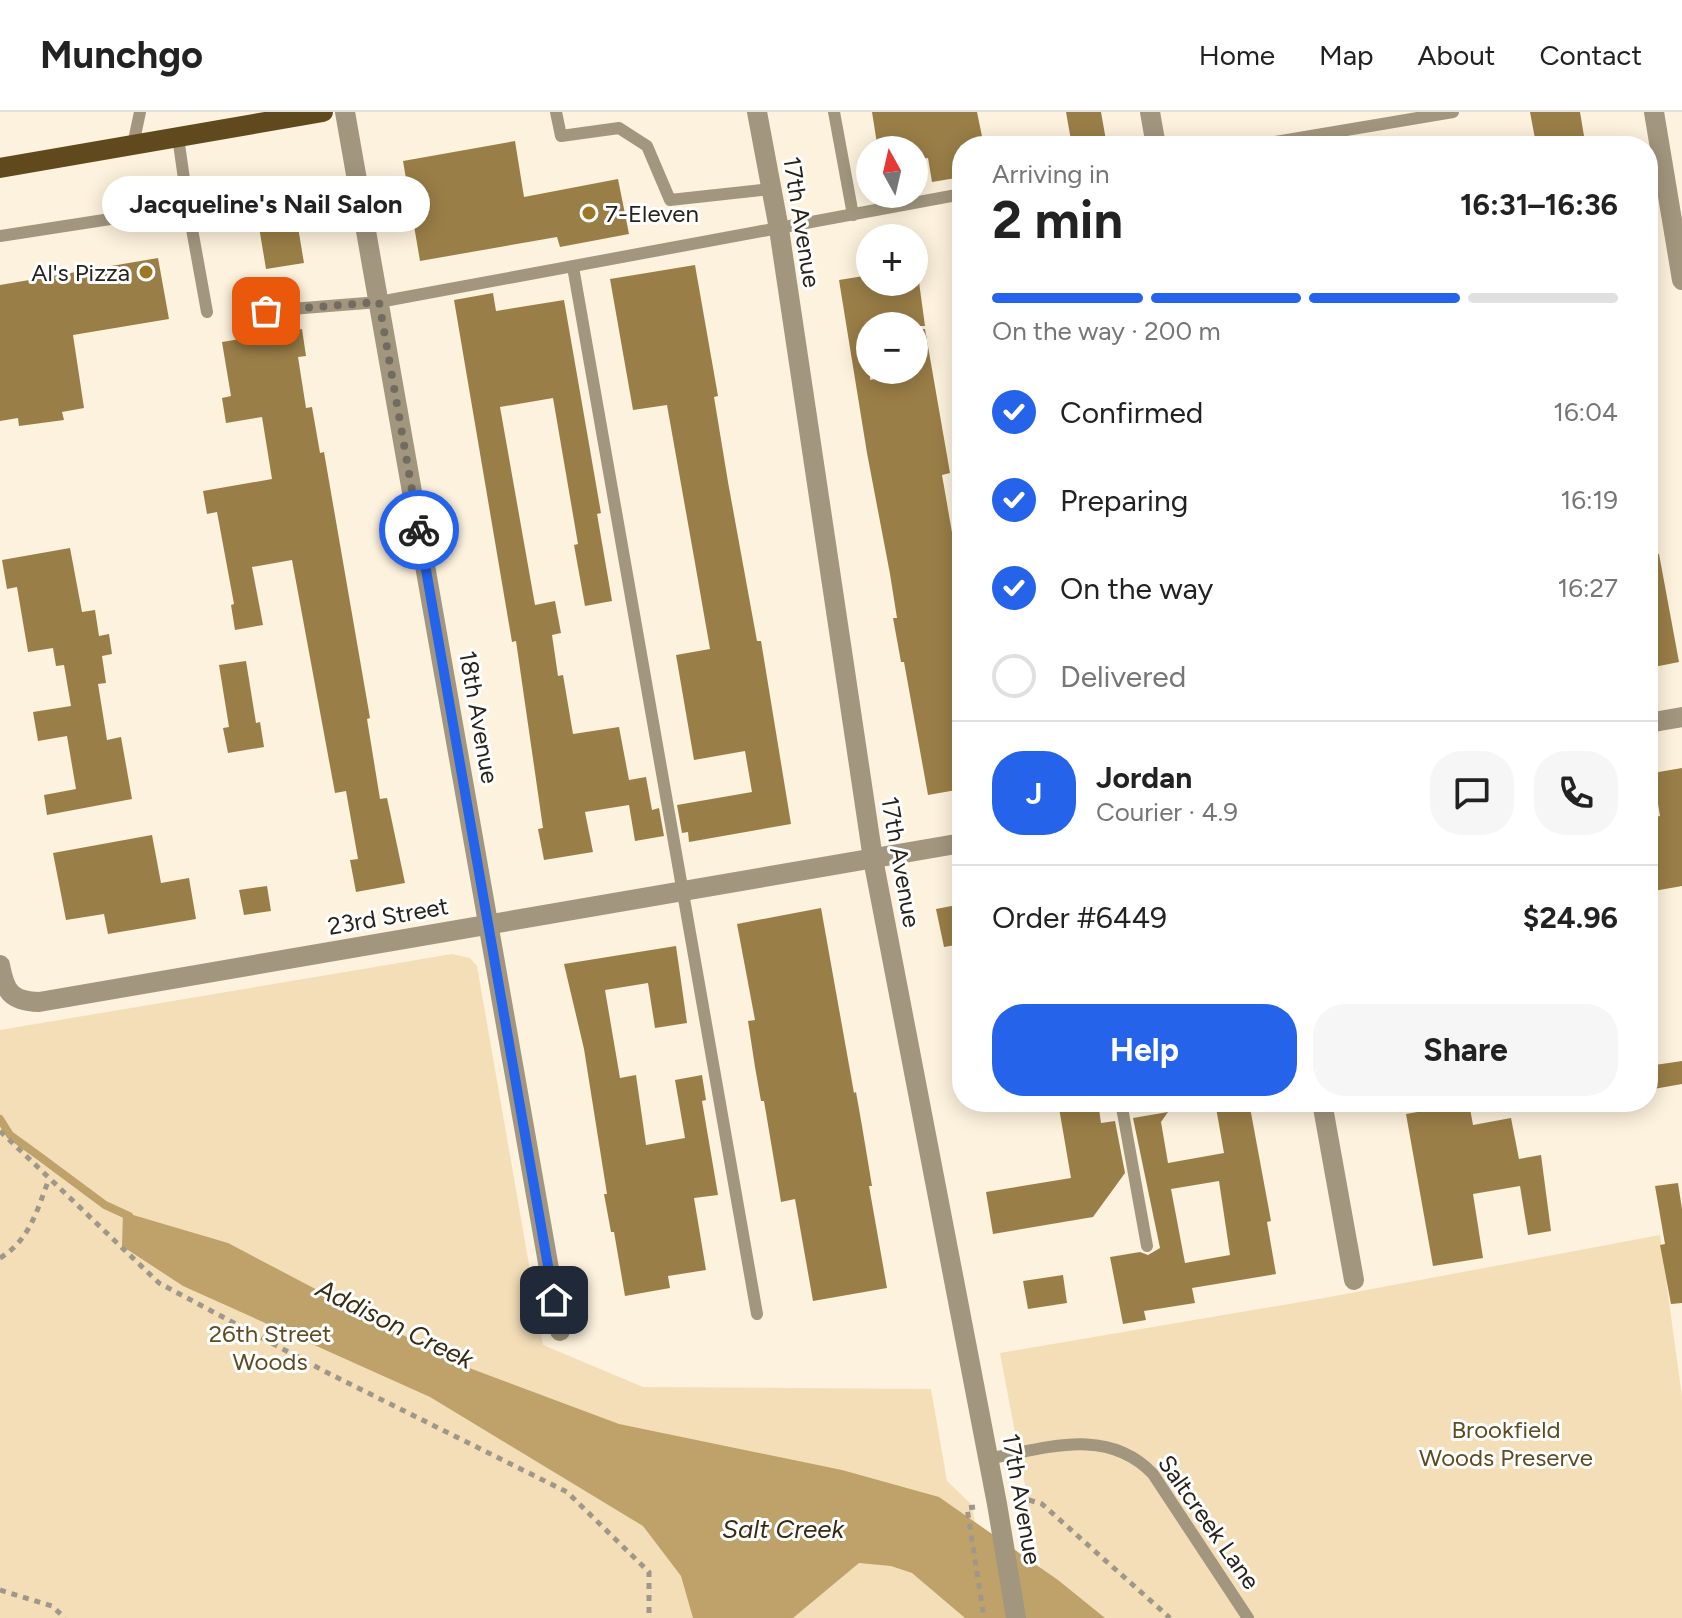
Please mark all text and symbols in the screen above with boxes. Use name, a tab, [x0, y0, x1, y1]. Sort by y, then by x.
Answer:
text: Munchgo	[40, 32, 203, 78]
text: Home	[1199, 38, 1275, 72]
text: Map	[1319, 38, 1374, 72]
text: About	[1418, 38, 1495, 72]
text: Contact	[1539, 38, 1642, 72]
north arrow	[856, 136, 928, 208]
map controls	[856, 136, 928, 384]
street label: 17th Avenue	[777, 154, 827, 290]
text: Arriving in	[992, 158, 1110, 190]
callout: Jacqueline's Nail Salon	[102, 175, 430, 231]
text: 16:31–16:36	[1460, 186, 1618, 223]
text: Jacqueline's Nail Salon	[129, 188, 403, 220]
text: 2 min	[992, 189, 1123, 251]
place label: 7-Eleven	[605, 199, 699, 228]
marker: 7-Eleven	[580, 204, 598, 222]
button: +	[856, 224, 928, 296]
place label: Al's Pizza	[31, 258, 130, 287]
marker: Al's Pizza	[137, 263, 155, 281]
pin	[232, 277, 300, 345]
icon: bag	[244, 289, 288, 333]
button: −	[856, 312, 928, 384]
text: On the way · 200 m	[992, 315, 1221, 347]
icon: check	[992, 390, 1036, 434]
text: Confirmed	[1060, 394, 1203, 431]
text: 16:04	[1553, 396, 1618, 428]
icon: check	[992, 478, 1036, 522]
text: Preparing	[1060, 482, 1188, 519]
text: 16:19	[1561, 484, 1618, 516]
courier	[379, 490, 459, 570]
icon: bike	[397, 508, 441, 552]
icon: check	[992, 566, 1036, 610]
text: On the way	[1060, 570, 1213, 607]
text: 16:27	[1557, 572, 1618, 604]
street label: 18th Avenue	[453, 648, 505, 786]
text: Delivered	[1060, 658, 1186, 695]
button: chat	[1430, 751, 1514, 835]
button: phone	[1534, 751, 1618, 835]
text: Jordan	[1096, 759, 1192, 796]
text: J	[1026, 775, 1042, 812]
street label: 17th Avenue	[875, 794, 927, 930]
text: Courier · 4.9	[1096, 796, 1238, 828]
street label: 23rd Street	[326, 891, 450, 941]
text: Order #6449	[992, 899, 1167, 936]
text: $24.96	[1523, 899, 1618, 936]
button: Help	[992, 1004, 1297, 1096]
button: Share	[1313, 1004, 1618, 1096]
pin	[520, 1266, 588, 1334]
water label: Addison Creek	[310, 1272, 480, 1376]
icon: home	[532, 1278, 576, 1322]
park label: 26th Street Woods	[209, 1319, 331, 1376]
park label: Brookfield Woods Preserve	[1419, 1415, 1593, 1472]
street label: 17th Avenue	[996, 1431, 1048, 1567]
street label: Saltcreek Lane	[1152, 1449, 1266, 1595]
water label: Salt Creek	[722, 1513, 845, 1545]

